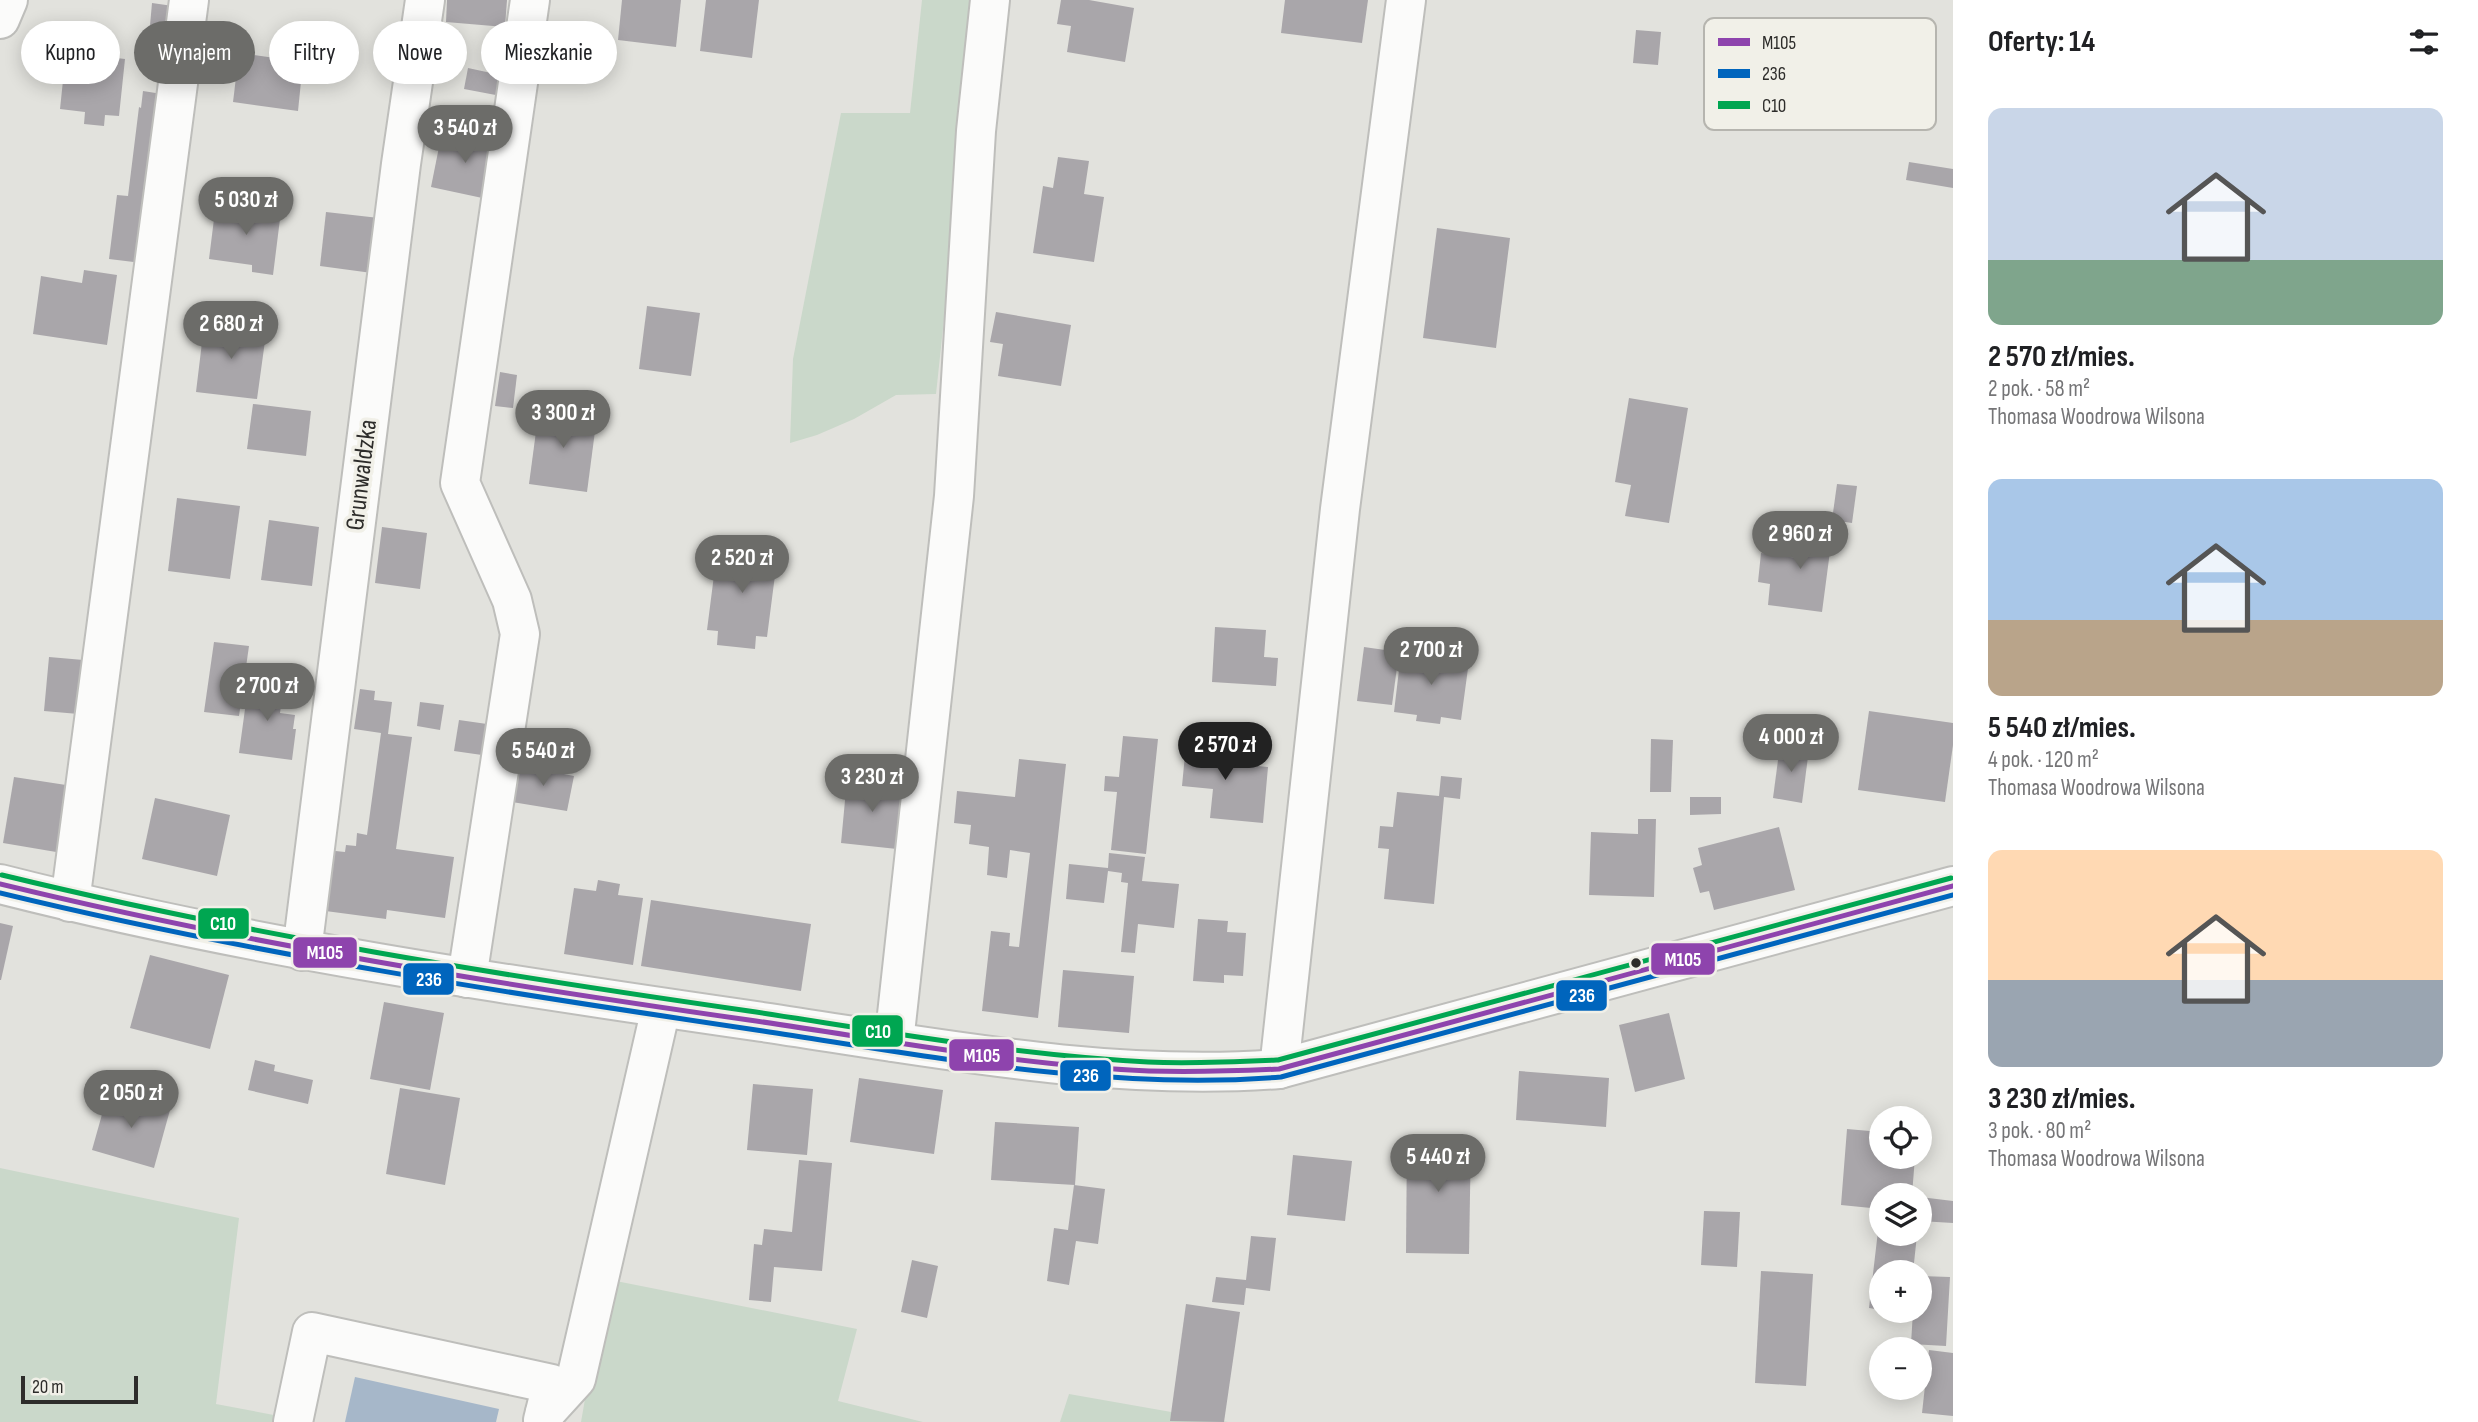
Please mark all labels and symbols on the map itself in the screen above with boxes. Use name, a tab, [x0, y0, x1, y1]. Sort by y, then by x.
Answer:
legend	[1704, 18, 1936, 130]
text: M105	[1762, 32, 1796, 55]
text: 236	[1762, 63, 1786, 86]
text: C10	[1762, 95, 1786, 118]
pin: 3 540 zł	[393, 106, 537, 165]
pin: 5 030 zł	[174, 177, 318, 237]
pin: 2 680 zł	[159, 302, 303, 361]
pin: 3 300 zł	[491, 391, 635, 450]
street label: Grunwaldzka	[340, 418, 384, 532]
pin: 2 960 zł	[1728, 512, 1872, 571]
pin: 2 520 zł	[670, 536, 814, 595]
pin: 2 700 zł	[1359, 628, 1503, 687]
pin: 2 700 zł	[195, 664, 339, 723]
pin: 4 000 zł	[1719, 714, 1863, 774]
pin: 2 570 zł	[1153, 722, 1297, 782]
pin: 5 540 zł	[471, 728, 615, 788]
pin: 3 230 zł	[800, 754, 944, 814]
line badge: C10	[197, 907, 250, 940]
text: C10	[210, 913, 236, 936]
line badge: M105	[292, 936, 358, 969]
text: M105	[307, 942, 343, 965]
line badge: M105	[1650, 942, 1716, 976]
text: M105	[1665, 949, 1701, 972]
unlabelled marker	[1629, 956, 1643, 970]
line badge: 236	[402, 962, 455, 996]
text: 236	[416, 969, 442, 992]
line badge: 236	[1555, 979, 1608, 1012]
text: 236	[1569, 985, 1595, 1008]
line badge: C10	[851, 1014, 904, 1048]
text: C10	[865, 1021, 891, 1044]
line badge: M105	[948, 1038, 1015, 1072]
text: M105	[964, 1045, 1000, 1068]
line badge: 236	[1059, 1059, 1112, 1092]
text: 236	[1073, 1065, 1099, 1088]
pin: 2 050 zł	[59, 1070, 203, 1130]
pin: 5 440 zł	[1366, 1134, 1510, 1194]
scale bar	[21, 1373, 138, 1405]

